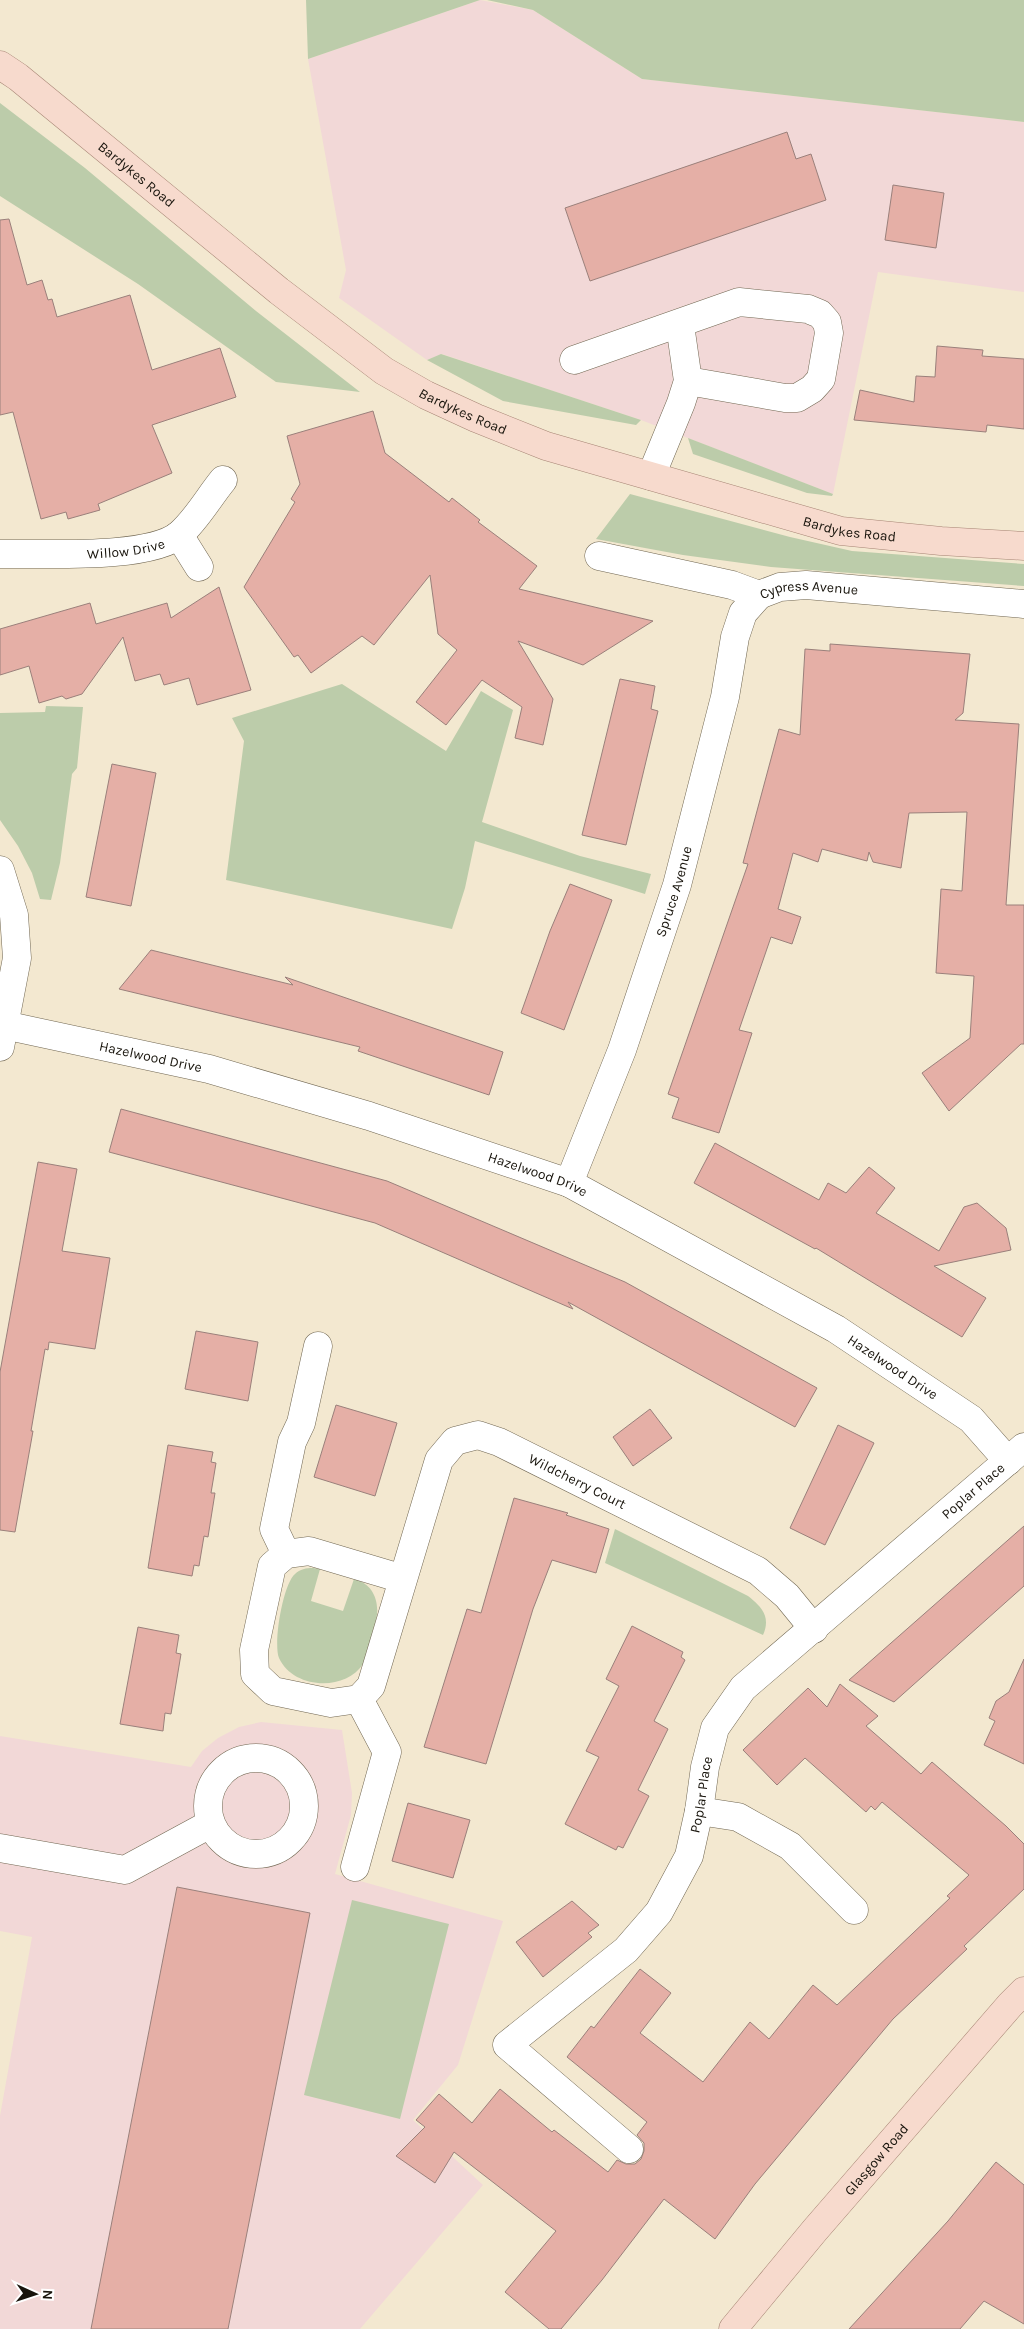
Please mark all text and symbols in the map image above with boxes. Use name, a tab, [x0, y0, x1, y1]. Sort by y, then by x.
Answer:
street label: Bardykes Road	[95, 138, 178, 211]
street label: Bardykes Road	[416, 384, 509, 438]
street label: Bardykes Road	[801, 512, 897, 545]
street label: Willow Drive	[86, 535, 167, 562]
street label: Cypress Avenue	[757, 576, 859, 603]
street label: Spruce Avenue	[652, 844, 695, 939]
street label: Hazelwood Drive	[98, 1037, 204, 1076]
street label: Hazelwood Drive	[486, 1148, 591, 1200]
street label: Hazelwood Drive	[845, 1331, 941, 1403]
street label: Wildcherry Court	[526, 1450, 629, 1513]
street label: Poplar Place	[938, 1459, 1008, 1522]
street label: Poplar Place	[686, 1754, 716, 1835]
street label: Glasgow Road	[841, 2120, 912, 2199]
north arrow	[10, 2269, 60, 2319]
text: N	[39, 2289, 56, 2300]

